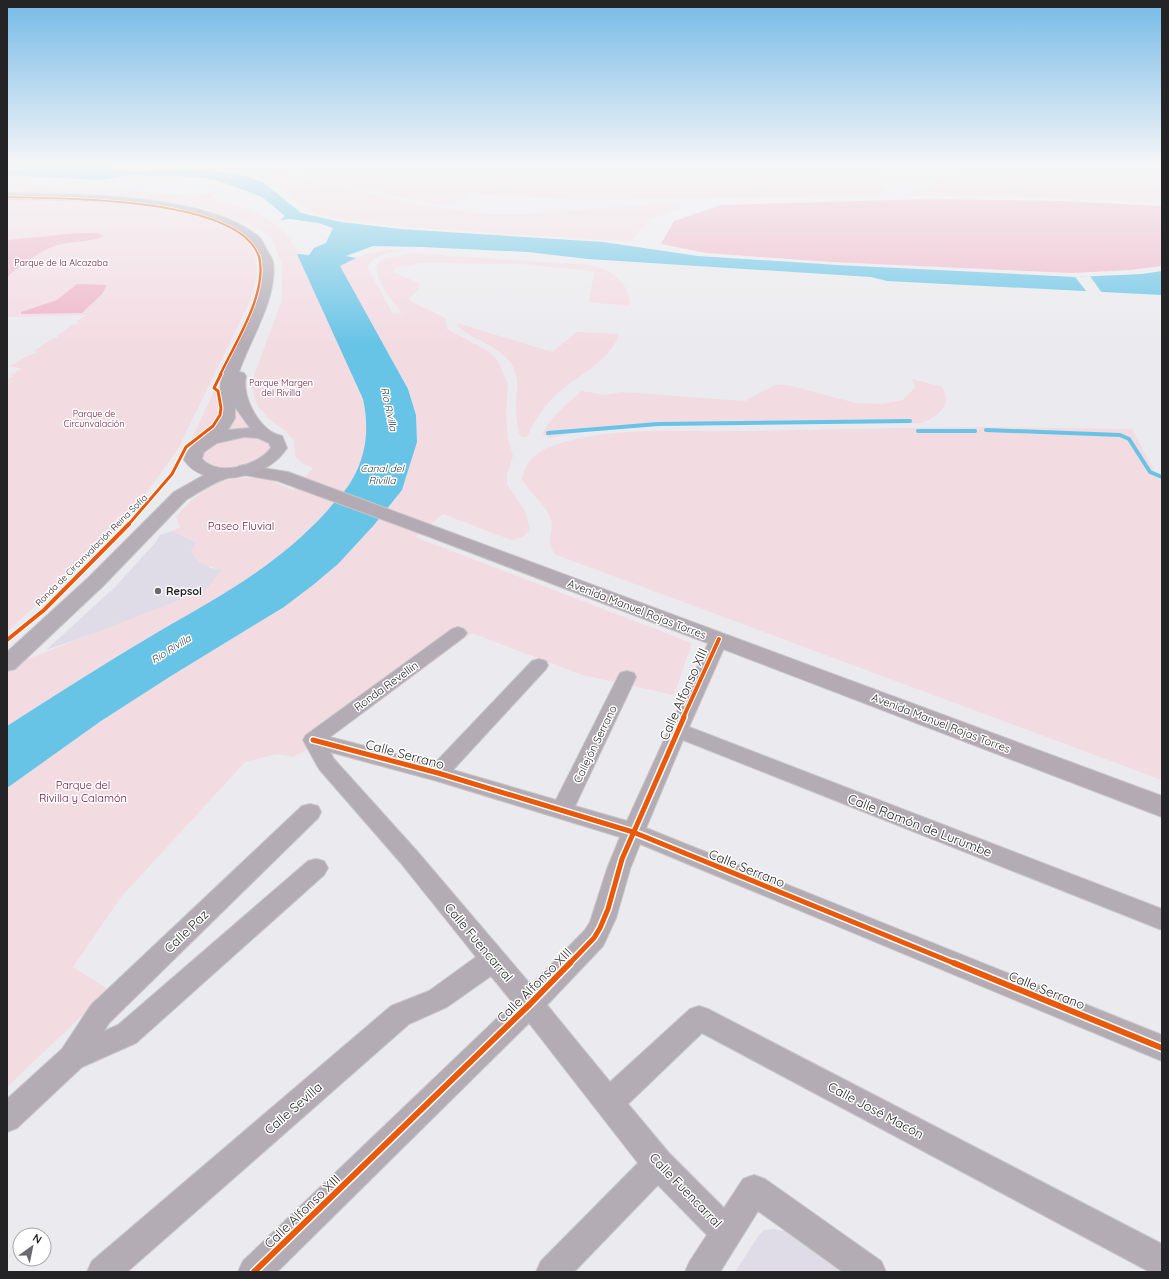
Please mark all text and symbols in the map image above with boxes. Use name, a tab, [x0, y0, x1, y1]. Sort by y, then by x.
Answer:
park label: Parque de la Alcazaba	[14, 257, 108, 268]
park label: Parque Margen del Rivilla	[249, 377, 313, 398]
water label: Río Rivilla	[378, 386, 400, 433]
park label: Parque de Circunvalación	[64, 408, 124, 429]
water label: Canal del Rivilla	[360, 462, 405, 487]
street label: Ronda de Circunvalación Reina Sofía	[33, 492, 149, 608]
park label: Paseo Fluvial	[208, 519, 274, 533]
street label: Avenida Manuel Rojas Torres	[566, 576, 708, 642]
place label: Repsol	[166, 584, 202, 598]
marker: Repsol	[153, 586, 163, 596]
water label: Río Rivilla	[149, 631, 194, 666]
street label: Calle Alfonso XIII	[656, 645, 710, 743]
street label: Ronda Revellín	[351, 658, 421, 714]
street label: Avenida Manuel Rojas Torres	[870, 690, 1012, 756]
street label: Callejón Serrano	[570, 703, 620, 785]
street label: Calle Serrano	[364, 736, 446, 772]
park label: Parque del Rivilla y Calamón	[39, 778, 127, 805]
street label: Calle Ramón de Lurumbe	[846, 790, 994, 860]
street label: Calle Serrano	[707, 845, 788, 891]
street label: Calle Fuencarral	[441, 899, 517, 985]
street label: Calle Paz	[161, 906, 211, 956]
street label: Calle Alfonso XIII	[493, 944, 575, 1026]
street label: Calle Serrano	[1007, 967, 1088, 1013]
street label: Calle José Macón	[825, 1078, 927, 1142]
street label: Calle Sevilla	[261, 1079, 325, 1137]
street label: Calle Fuencarral	[646, 1149, 726, 1231]
street label: Calle Alfonso XIII	[261, 1171, 343, 1251]
north arrow	[12, 1227, 52, 1267]
text: N	[30, 1231, 45, 1247]

